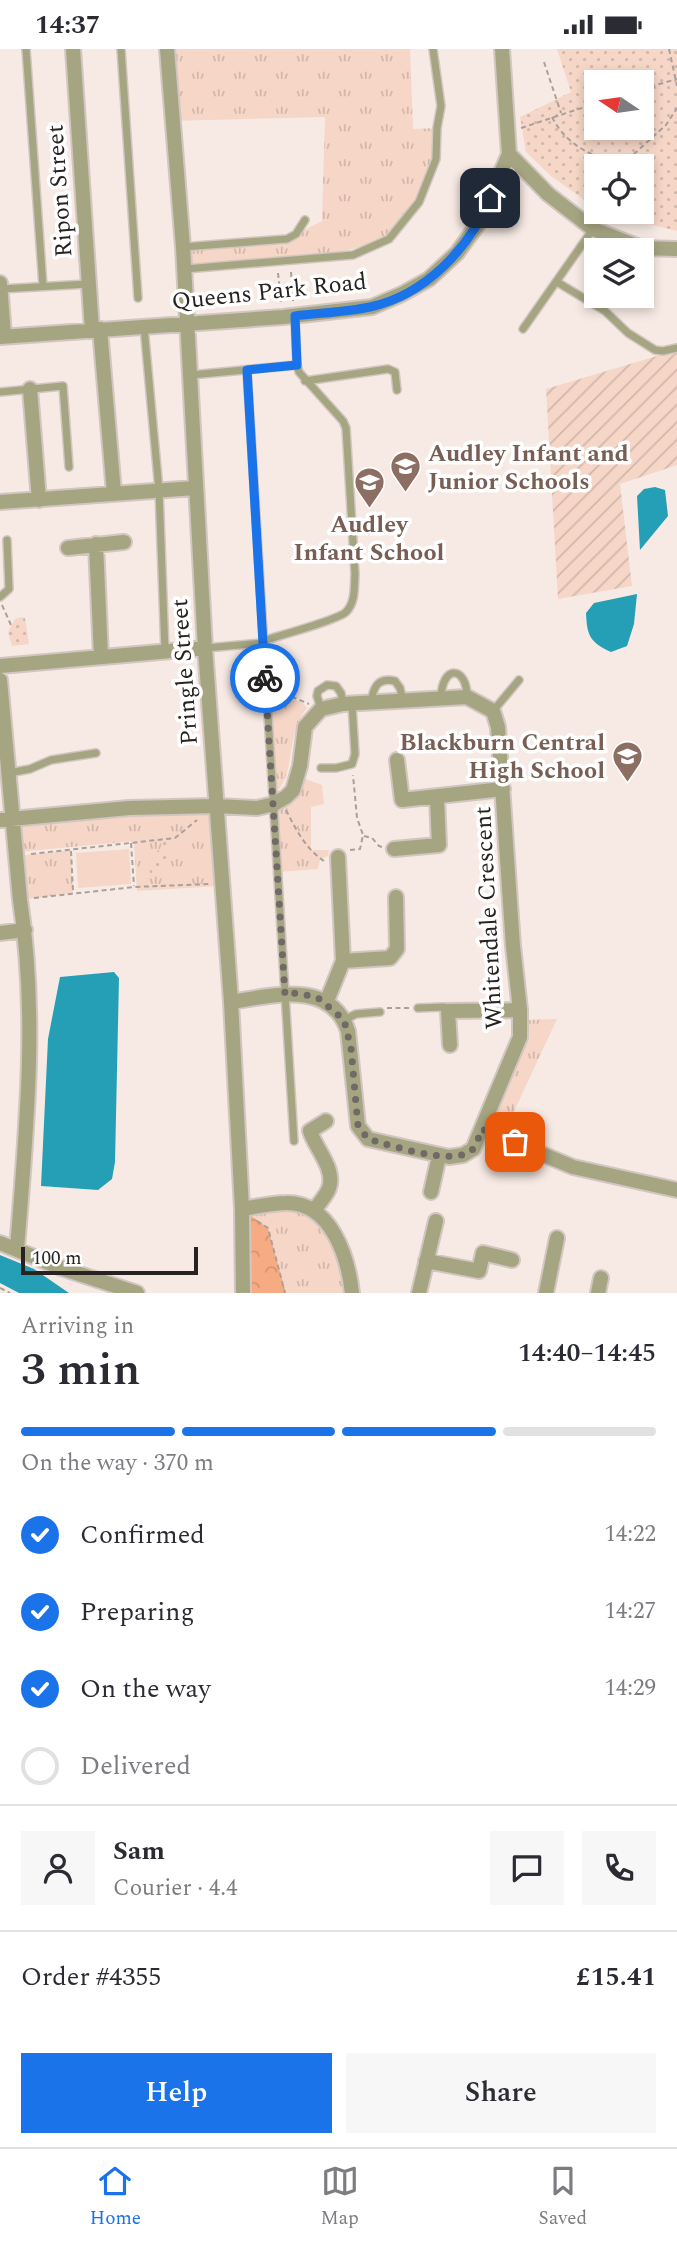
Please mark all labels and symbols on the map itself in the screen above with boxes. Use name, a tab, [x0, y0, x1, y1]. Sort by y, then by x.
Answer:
north arrow	[584, 70, 654, 140]
street label: Ripon Street	[37, 123, 83, 259]
pin	[460, 168, 520, 228]
street label: Queens Park Road	[170, 264, 368, 320]
place label: Audley Infant and Junior Schools	[428, 436, 629, 500]
school or university icon: Audley Infant and Junior Schools	[388, 450, 422, 494]
school or university icon: Audley Infant School	[352, 465, 386, 509]
place label: Audley Infant School	[294, 507, 445, 571]
street label: Pringle Street	[162, 598, 208, 746]
courier	[230, 643, 300, 713]
place label: Blackburn Central High School	[400, 725, 605, 789]
school or university icon: Blackburn Central High School	[611, 739, 645, 783]
street label: Whitendale Crescent	[465, 806, 513, 1030]
pin	[485, 1112, 545, 1172]
scale bar	[21, 1244, 198, 1276]

